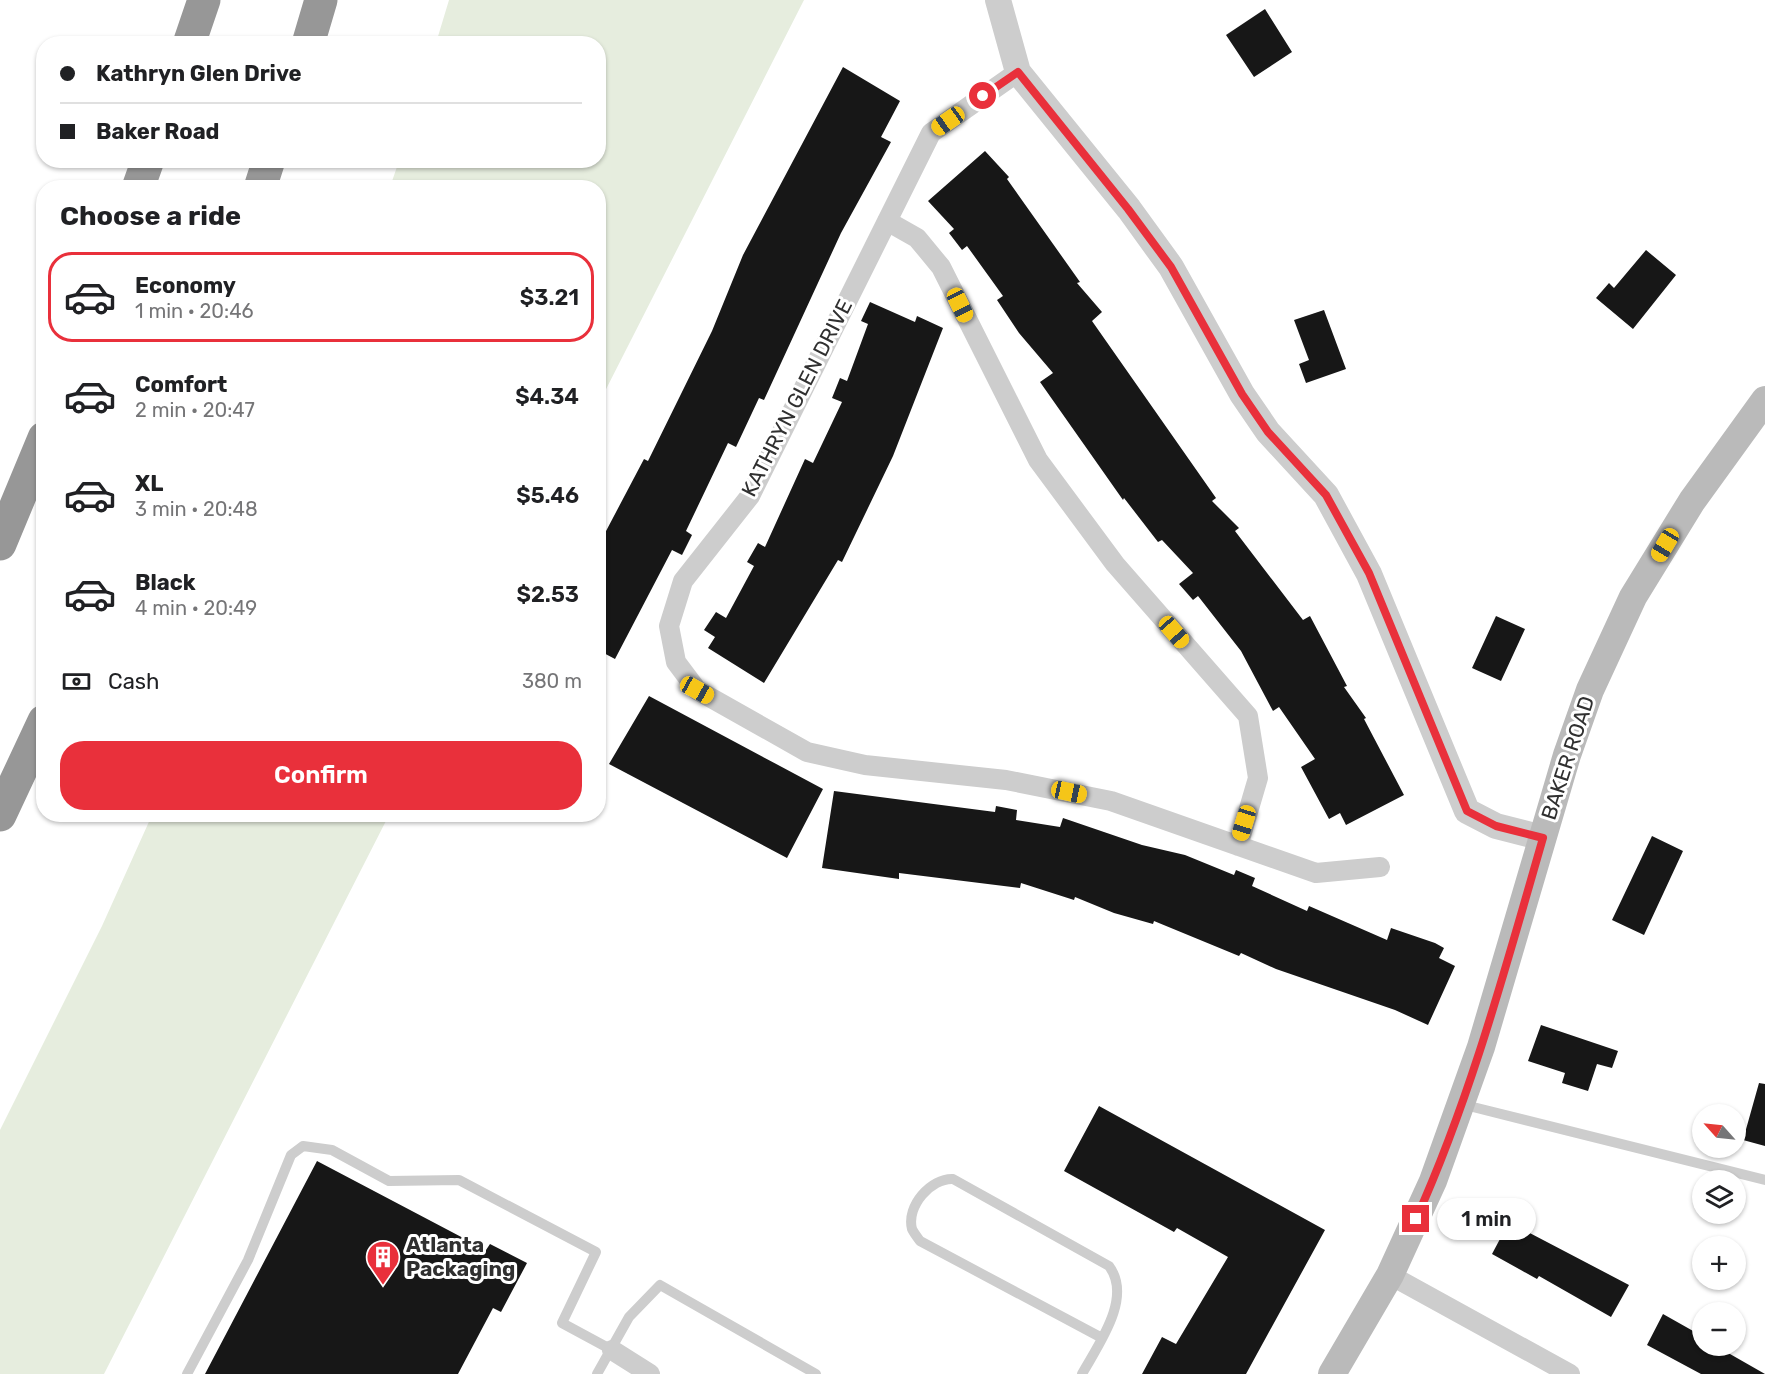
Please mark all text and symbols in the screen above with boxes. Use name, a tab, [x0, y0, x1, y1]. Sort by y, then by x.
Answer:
text: Kathryn Glen Drive	[96, 60, 302, 87]
route start	[969, 82, 996, 109]
car	[928, 103, 968, 139]
text: Baker Road	[96, 118, 220, 145]
text: Choose a ride	[60, 200, 241, 232]
icon: car	[63, 270, 117, 324]
text: Economy	[135, 272, 236, 299]
text: $3.21	[520, 284, 579, 311]
car	[944, 285, 976, 325]
street label: KATHRYN GLEN DRIVE	[736, 295, 857, 501]
text: 1 min · 20:46	[135, 299, 254, 323]
icon: car	[63, 369, 117, 423]
text: Comfort	[135, 371, 227, 398]
text: $4.34	[515, 383, 579, 410]
text: 2 min · 20:47	[135, 398, 255, 422]
icon: car	[63, 468, 117, 522]
text: XL	[135, 470, 163, 497]
text: $5.46	[516, 482, 579, 509]
text: 3 min · 20:48	[135, 497, 258, 521]
car	[1648, 525, 1682, 565]
icon: car	[63, 567, 117, 621]
text: Black	[135, 569, 196, 596]
text: $2.53	[516, 581, 579, 608]
text: 4 min · 20:49	[135, 596, 257, 620]
car	[1155, 613, 1193, 651]
icon: cash	[60, 665, 93, 698]
text: Cash	[108, 668, 159, 695]
text: 380 m	[522, 669, 582, 693]
car	[677, 673, 717, 707]
street label: BAKER ROAD	[1536, 693, 1599, 823]
button: Confirm	[60, 741, 582, 810]
car	[1050, 779, 1088, 805]
car	[1230, 803, 1258, 843]
north arrow	[1692, 1104, 1746, 1158]
map controls	[1692, 1104, 1746, 1356]
button: layers	[1692, 1170, 1746, 1224]
callout: 1 min	[1437, 1198, 1536, 1240]
route end	[1402, 1205, 1429, 1232]
text: 1 min	[1461, 1207, 1512, 1231]
place label: Atlanta Packaging	[406, 1232, 515, 1281]
button: +	[1692, 1236, 1746, 1290]
building icon: Atlanta Packaging	[365, 1239, 401, 1286]
button: −	[1692, 1302, 1746, 1356]

